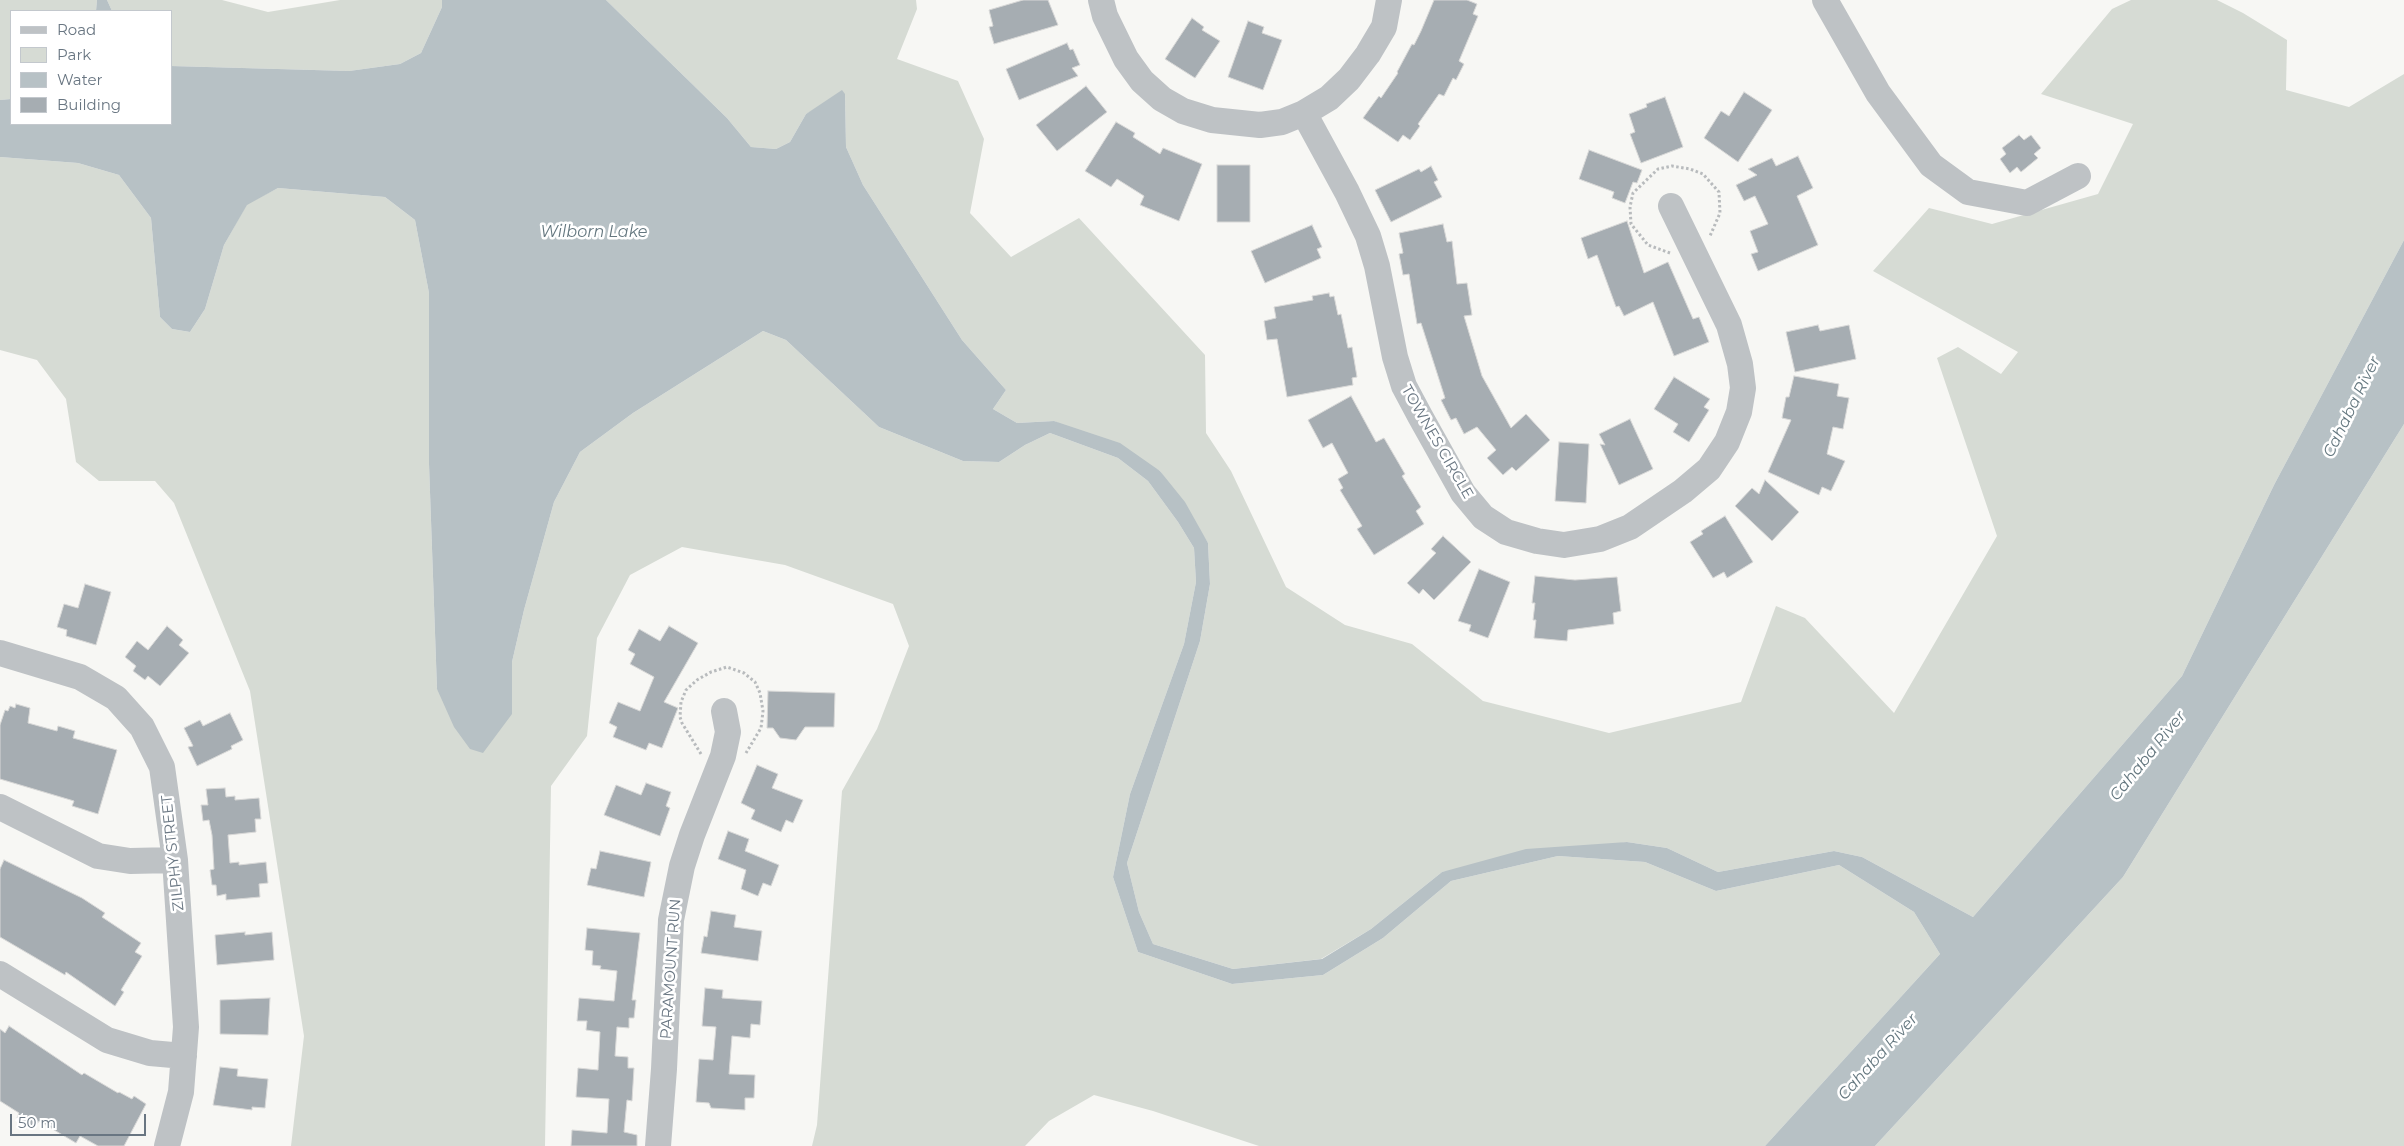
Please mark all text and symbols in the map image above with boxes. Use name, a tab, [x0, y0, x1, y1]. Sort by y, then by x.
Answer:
legend	[10, 10, 172, 125]
text: Road	[57, 20, 96, 39]
text: Park	[57, 45, 91, 64]
text: Water	[57, 70, 103, 89]
text: Building	[57, 95, 121, 114]
water label: Wilborn Lake	[541, 222, 647, 242]
water label: Cahaba River	[2319, 353, 2385, 461]
street label: TOWNES CIRCLE	[1397, 382, 1477, 502]
water label: Cahaba River	[2106, 707, 2190, 805]
street label: ZILPHY STREET	[158, 794, 188, 912]
street label: PARAMOUNT RUN	[657, 898, 685, 1040]
water label: Cahaba River	[1834, 1010, 1922, 1104]
scale bar	[12, 1104, 149, 1136]
text: 50 m	[18, 1113, 56, 1132]

